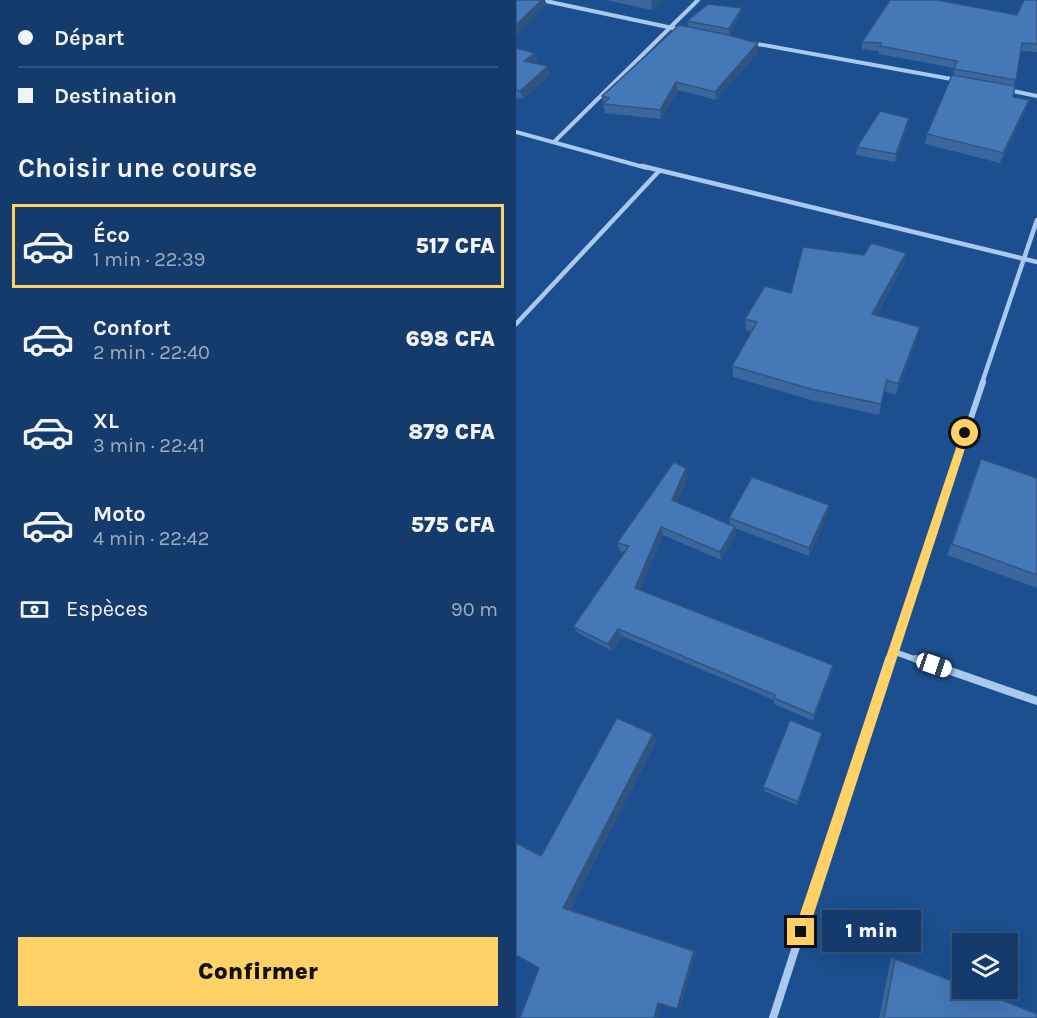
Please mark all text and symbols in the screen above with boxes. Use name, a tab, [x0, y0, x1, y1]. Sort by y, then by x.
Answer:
text: Départ	[54, 25, 124, 51]
text: Destination	[54, 83, 177, 109]
text: Choisir une course	[18, 152, 257, 184]
icon: car	[21, 219, 75, 273]
text: Éco	[93, 222, 130, 248]
text: 517 CFA	[416, 233, 495, 259]
text: 1 min · 22:39	[93, 248, 205, 271]
icon: car	[21, 312, 75, 366]
text: Confort	[93, 315, 171, 341]
text: 698 CFA	[406, 326, 495, 352]
text: 2 min · 22:40	[93, 341, 210, 364]
icon: car	[21, 405, 75, 459]
text: XL	[93, 408, 119, 434]
text: 879 CFA	[408, 419, 495, 445]
route start	[951, 419, 978, 446]
text: 3 min · 22:41	[93, 434, 205, 457]
icon: car	[21, 498, 75, 552]
text: Moto	[93, 501, 146, 527]
text: 575 CFA	[411, 512, 495, 538]
text: 4 min · 22:42	[93, 527, 209, 550]
icon: cash	[18, 593, 51, 626]
text: Espèces	[66, 596, 148, 622]
text: 90 m	[451, 598, 498, 621]
car	[914, 651, 954, 679]
callout: 1 min	[822, 911, 921, 953]
route end	[787, 918, 814, 945]
text: 1 min	[845, 919, 898, 942]
map controls	[952, 933, 1018, 999]
button: layers	[952, 933, 1018, 999]
button: Confirmer	[18, 937, 498, 1006]

